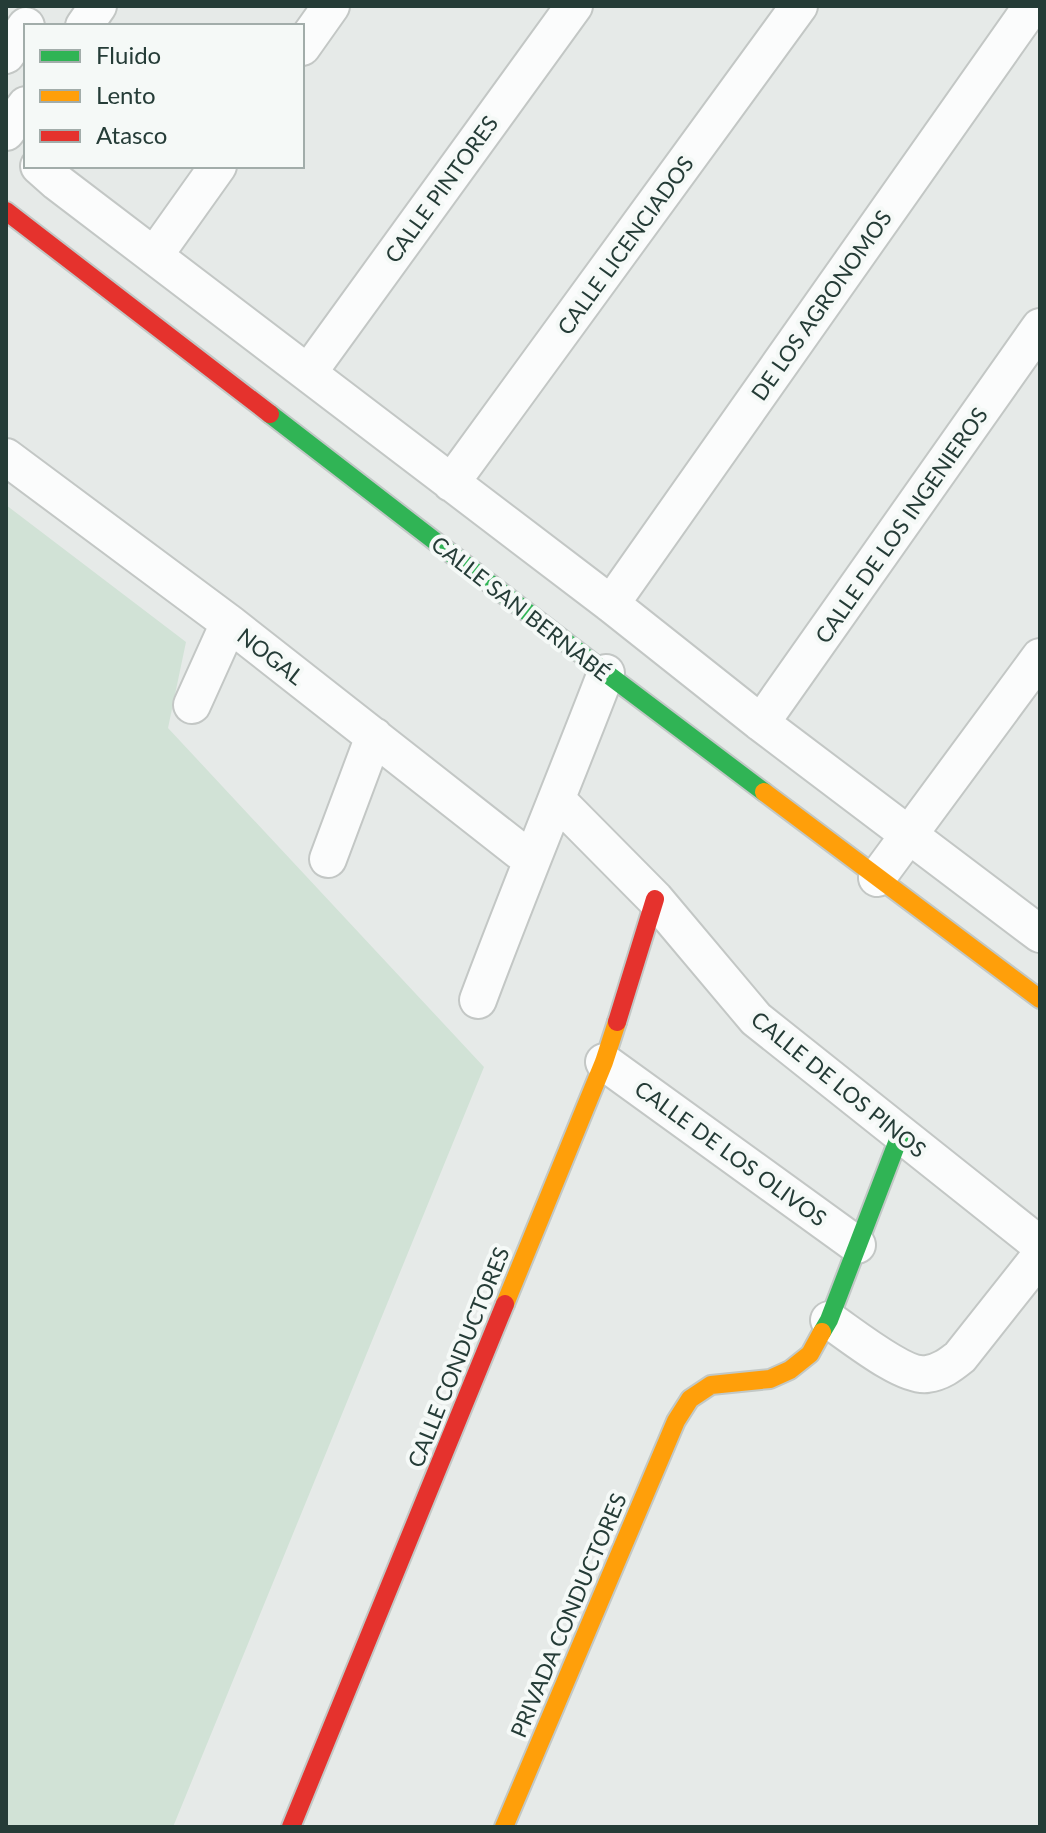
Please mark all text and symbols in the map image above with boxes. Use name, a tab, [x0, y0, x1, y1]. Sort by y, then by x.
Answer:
legend	[24, 24, 304, 168]
text: Fluido	[96, 40, 161, 69]
text: Lento	[96, 80, 156, 109]
street label: CALLE PINTORES	[379, 110, 503, 268]
text: Atasco	[96, 120, 167, 149]
street label: CALLE LICENCIADOS	[551, 150, 699, 340]
street label: DE LOS AGRONOMOS	[745, 205, 897, 405]
street label: CALLE DE LOS INGENIEROS	[809, 402, 993, 648]
street label: CALLE SAN BERNABÉ	[426, 530, 616, 686]
street label: NOGAL	[233, 622, 309, 690]
street label: CALLE DE LOS PINOS	[746, 1005, 932, 1163]
street label: CALLE DE LOS OLIVOS	[630, 1074, 832, 1232]
street label: CALLE CONDUCTORES	[401, 1243, 515, 1471]
street label: PRIVADA CONDUCTORES	[504, 1489, 632, 1741]

